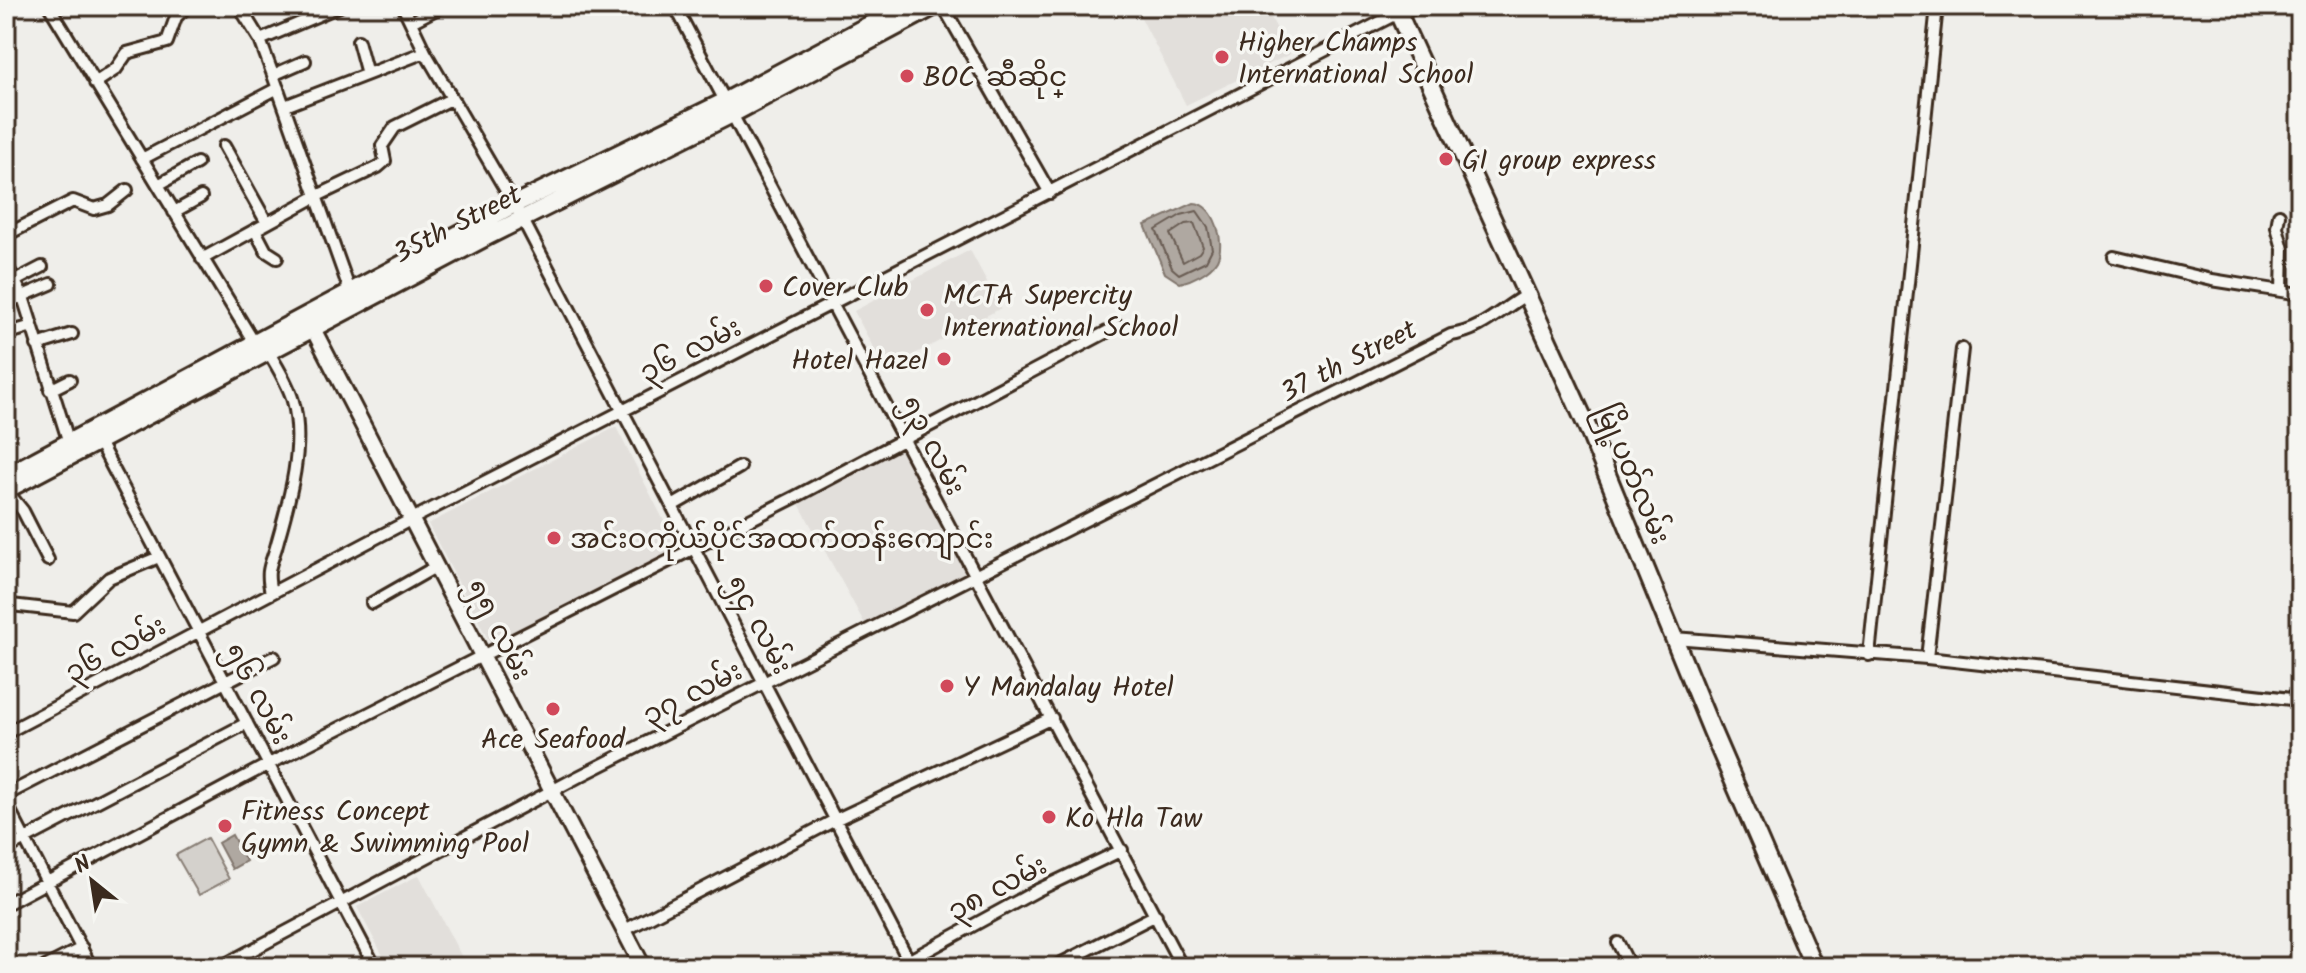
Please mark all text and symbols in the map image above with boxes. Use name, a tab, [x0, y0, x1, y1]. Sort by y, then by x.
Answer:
place label: Higher Champs International School	[1238, 21, 1473, 98]
marker: Higher Champs International School	[1213, 48, 1231, 66]
place label: BOC ဆီဆိုင္	[923, 56, 1067, 101]
marker: BOC ဆီဆိုင္	[898, 67, 916, 85]
place label: GI group express	[1462, 139, 1656, 184]
marker: GI group express	[1437, 150, 1455, 168]
street label: 35th Street	[386, 173, 531, 277]
place label: Cover Club	[782, 266, 908, 311]
place label: MCTA Supercity International School	[943, 274, 1178, 351]
marker: Cover Club	[757, 277, 775, 295]
marker: MCTA Supercity International School	[918, 301, 936, 319]
street label: ၃၆ လမ်း	[632, 306, 750, 396]
street label: 37 th Street	[1273, 308, 1426, 416]
place label: Hotel Hazel	[791, 339, 928, 384]
marker: Hotel Hazel	[935, 350, 953, 368]
street label: ၅၃ လမ်း	[887, 388, 976, 504]
street label: မြို့ပတ်လမ်း	[1582, 398, 1682, 552]
place label: အင်းဝကိုယ်ပိုင်အထက်တန်းကျောင်း	[570, 518, 993, 563]
marker: အင်းဝကိုယ်ပိုင်အထက်တန်းကျောင်း	[545, 529, 563, 547]
street label: ၅၄ လမ်း	[713, 567, 803, 683]
street label: ၅၅ လမ်း	[453, 571, 543, 689]
street label: ၃၆ လမ်း	[58, 605, 175, 696]
street label: ၅၆ လမ်း	[211, 635, 303, 753]
street label: ၃၇ လမ်း	[635, 650, 751, 739]
place label: Y Mandalay Hotel	[963, 666, 1174, 711]
marker: Y Mandalay Hotel	[938, 677, 956, 695]
marker: Ace Seafood	[544, 700, 562, 718]
place label: Ace Seafood	[481, 718, 626, 763]
place label: Fitness Concept Gymn & Swimming Pool	[241, 790, 529, 867]
place label: Ko Hla Taw	[1065, 797, 1203, 842]
marker: Ko Hla Taw	[1040, 808, 1058, 826]
marker: Fitness Concept Gymn & Swimming Pool	[216, 817, 234, 835]
north arrow	[52, 841, 132, 921]
street label: ၃၈ လမ်း	[940, 844, 1056, 934]
text: N	[68, 847, 98, 884]

